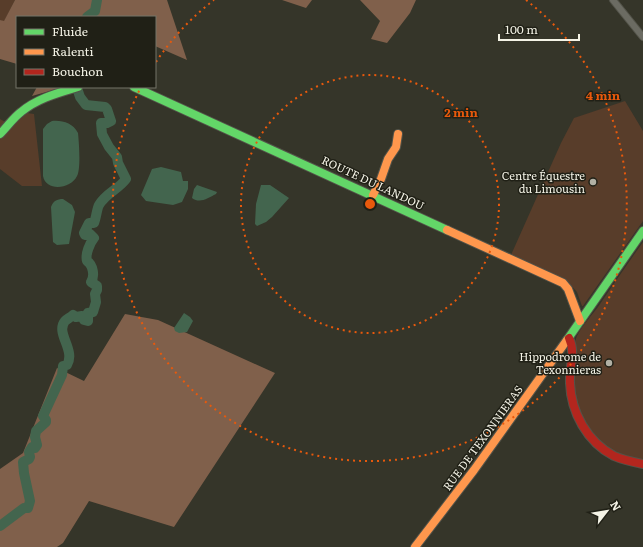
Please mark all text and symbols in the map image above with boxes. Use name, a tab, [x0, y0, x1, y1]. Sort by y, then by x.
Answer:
legend	[16, 16, 156, 88]
scale bar	[499, 16, 579, 42]
text: 100 m	[505, 20, 538, 38]
text: Fluide	[52, 22, 88, 40]
text: Ralenti	[52, 42, 93, 60]
text: Bouchon	[52, 62, 103, 80]
text: 4 min	[586, 86, 621, 104]
text: 2 min	[444, 103, 478, 121]
street label: ROUTE DU LANDOU	[319, 151, 427, 213]
place label: Centre Équestre du Limousin	[502, 167, 585, 196]
marker: Centre Équestre du Limousin	[588, 177, 598, 187]
centre of rings	[363, 197, 377, 211]
place label: Hippodrome de Texonnieras	[519, 348, 601, 377]
marker: Hippodrome de Texonnieras	[604, 358, 614, 368]
street label: RUE DE TEXONNIERAS	[439, 382, 526, 493]
north arrow	[587, 491, 627, 531]
text: N	[607, 497, 626, 513]

